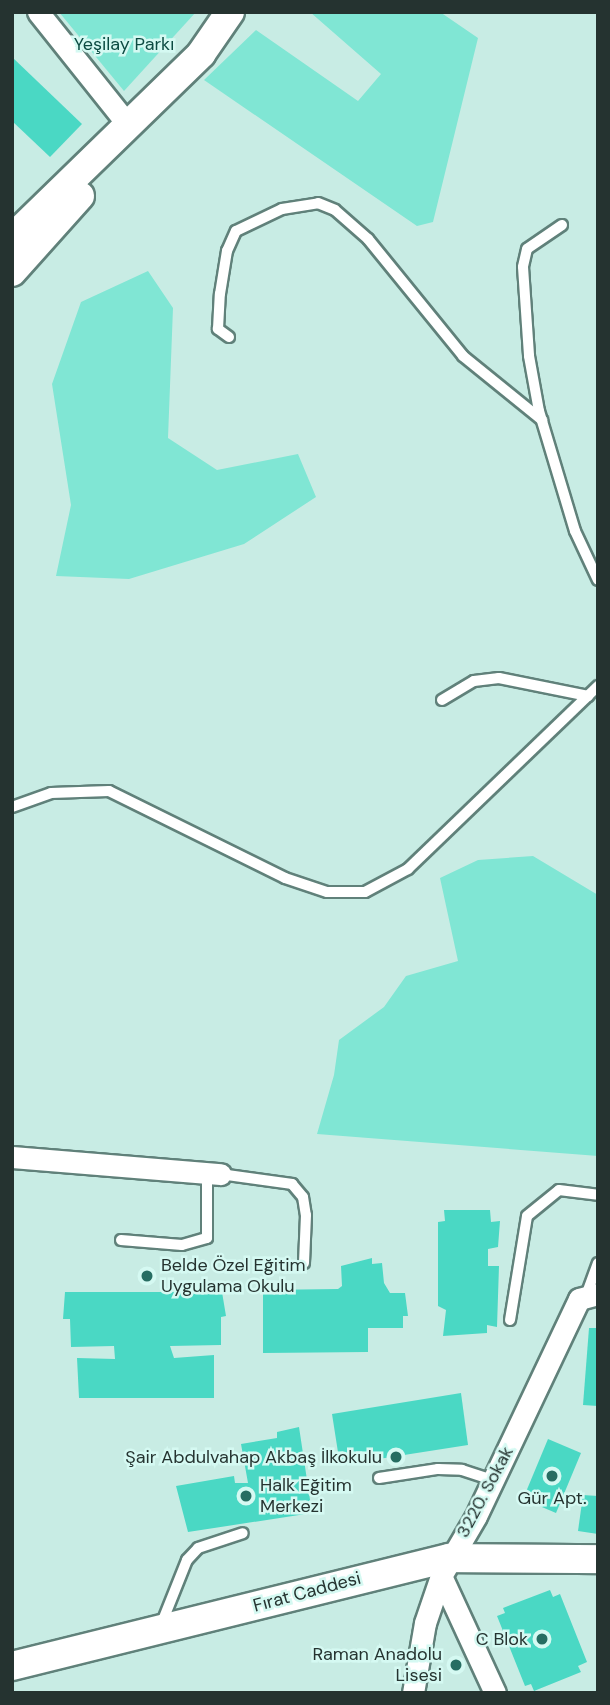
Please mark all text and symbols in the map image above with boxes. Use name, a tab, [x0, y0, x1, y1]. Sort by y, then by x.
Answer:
park label: Yeşilay Parkı	[74, 33, 174, 55]
place label: Belde Özel Eğitim Uygulama Okulu	[161, 1255, 306, 1298]
marker: Belde Özel Eğitim Uygulama Okulu	[139, 1268, 155, 1284]
street label: 3220. Sokak	[452, 1443, 518, 1541]
place label: Şair Abdulvahap Akbaş İlkokulu	[125, 1446, 382, 1468]
marker: Şair Abdulvahap Akbaş İlkokulu	[388, 1449, 404, 1465]
marker: Gür Apt.	[544, 1468, 560, 1484]
place label: Halk Eğitim Merkezi	[260, 1475, 352, 1518]
place label: Gür Apt.	[518, 1487, 586, 1509]
marker: Halk Eğitim Merkezi	[238, 1488, 254, 1504]
street label: Fırat Caddesi	[251, 1567, 363, 1617]
place label: C Blok	[476, 1628, 528, 1650]
marker: C Blok	[534, 1631, 550, 1647]
place label: Raman Anadolu Lisesi	[312, 1644, 442, 1686]
marker: Raman Anadolu Lisesi	[448, 1657, 464, 1673]

